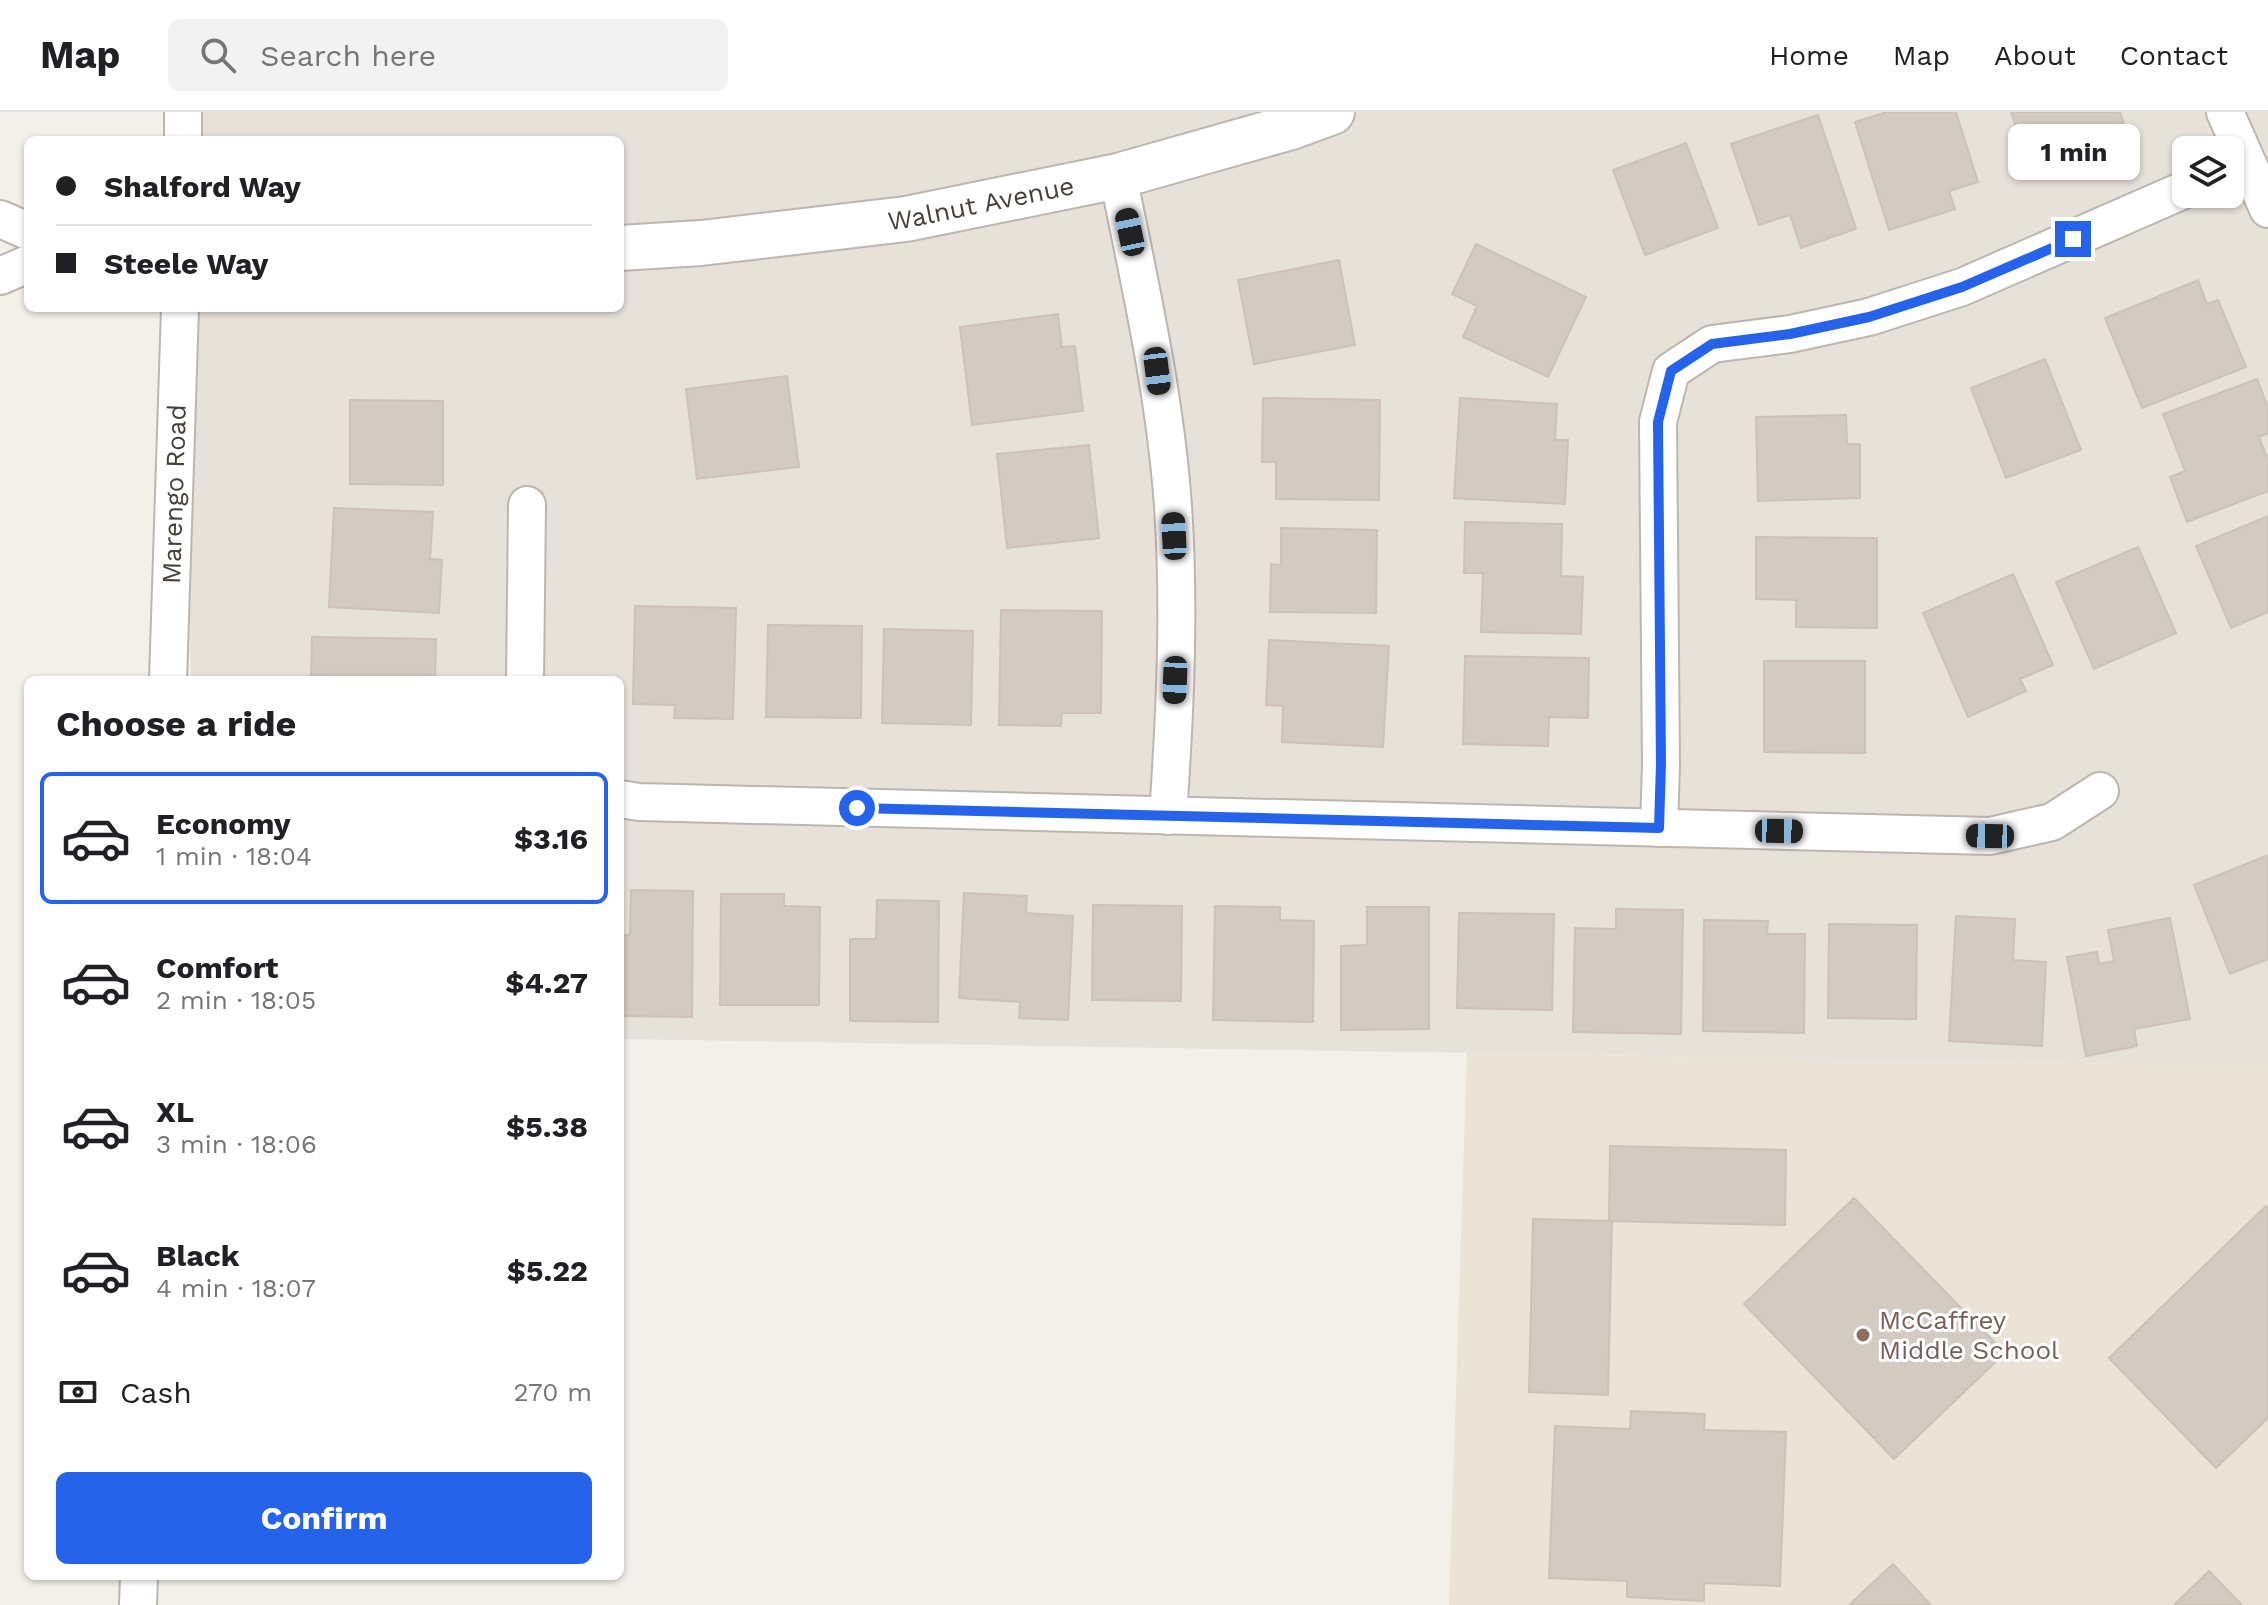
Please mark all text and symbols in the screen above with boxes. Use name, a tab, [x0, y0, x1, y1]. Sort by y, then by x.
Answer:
search box	[168, 19, 728, 91]
text: Map	[40, 33, 120, 77]
icon: search	[196, 33, 240, 77]
text: Search here	[260, 38, 436, 73]
text: Home	[1769, 39, 1849, 72]
text: Map	[1893, 39, 1950, 72]
text: About	[1994, 39, 2076, 72]
text: Contact	[2120, 39, 2228, 72]
callout: 1 min	[2007, 123, 2139, 179]
map controls	[2172, 136, 2244, 208]
button: layers	[2172, 136, 2244, 208]
text: 1 min	[2041, 137, 2107, 167]
text: Shalford Way	[104, 169, 301, 204]
street label: Walnut Avenue	[886, 170, 1077, 236]
car	[1113, 206, 1147, 258]
route end	[2055, 221, 2091, 257]
text: Steele Way	[104, 246, 268, 281]
car	[1142, 346, 1172, 396]
street label: Marengo Road	[156, 404, 192, 585]
car	[1161, 511, 1187, 561]
car	[1162, 656, 1188, 704]
text: Choose a ride	[56, 703, 296, 745]
route start	[839, 790, 875, 826]
icon: car	[60, 802, 132, 874]
text: Economy	[156, 806, 291, 841]
car	[1755, 819, 1803, 843]
text: $3.16	[514, 821, 588, 856]
car	[1966, 824, 2014, 848]
text: 1 min · 18:04	[156, 841, 312, 871]
icon: car	[60, 946, 132, 1018]
text: Comfort	[156, 950, 278, 985]
text: $4.27	[505, 965, 588, 1000]
text: 2 min · 18:05	[156, 985, 316, 1015]
icon: car	[60, 1090, 132, 1162]
text: XL	[156, 1094, 194, 1129]
text: $5.38	[506, 1109, 588, 1144]
text: 3 min · 18:06	[156, 1129, 317, 1159]
icon: car	[60, 1234, 132, 1306]
text: Black	[156, 1238, 240, 1273]
text: $5.22	[507, 1253, 588, 1288]
text: 4 min · 18:07	[156, 1273, 316, 1303]
place label: McCaffrey Middle School	[1879, 1305, 2059, 1365]
marker: McCaffrey Middle School	[1854, 1326, 1872, 1344]
icon: cash	[56, 1370, 100, 1414]
text: Cash	[120, 1375, 192, 1410]
text: 270 m	[513, 1377, 592, 1407]
button: Confirm	[56, 1472, 592, 1564]

